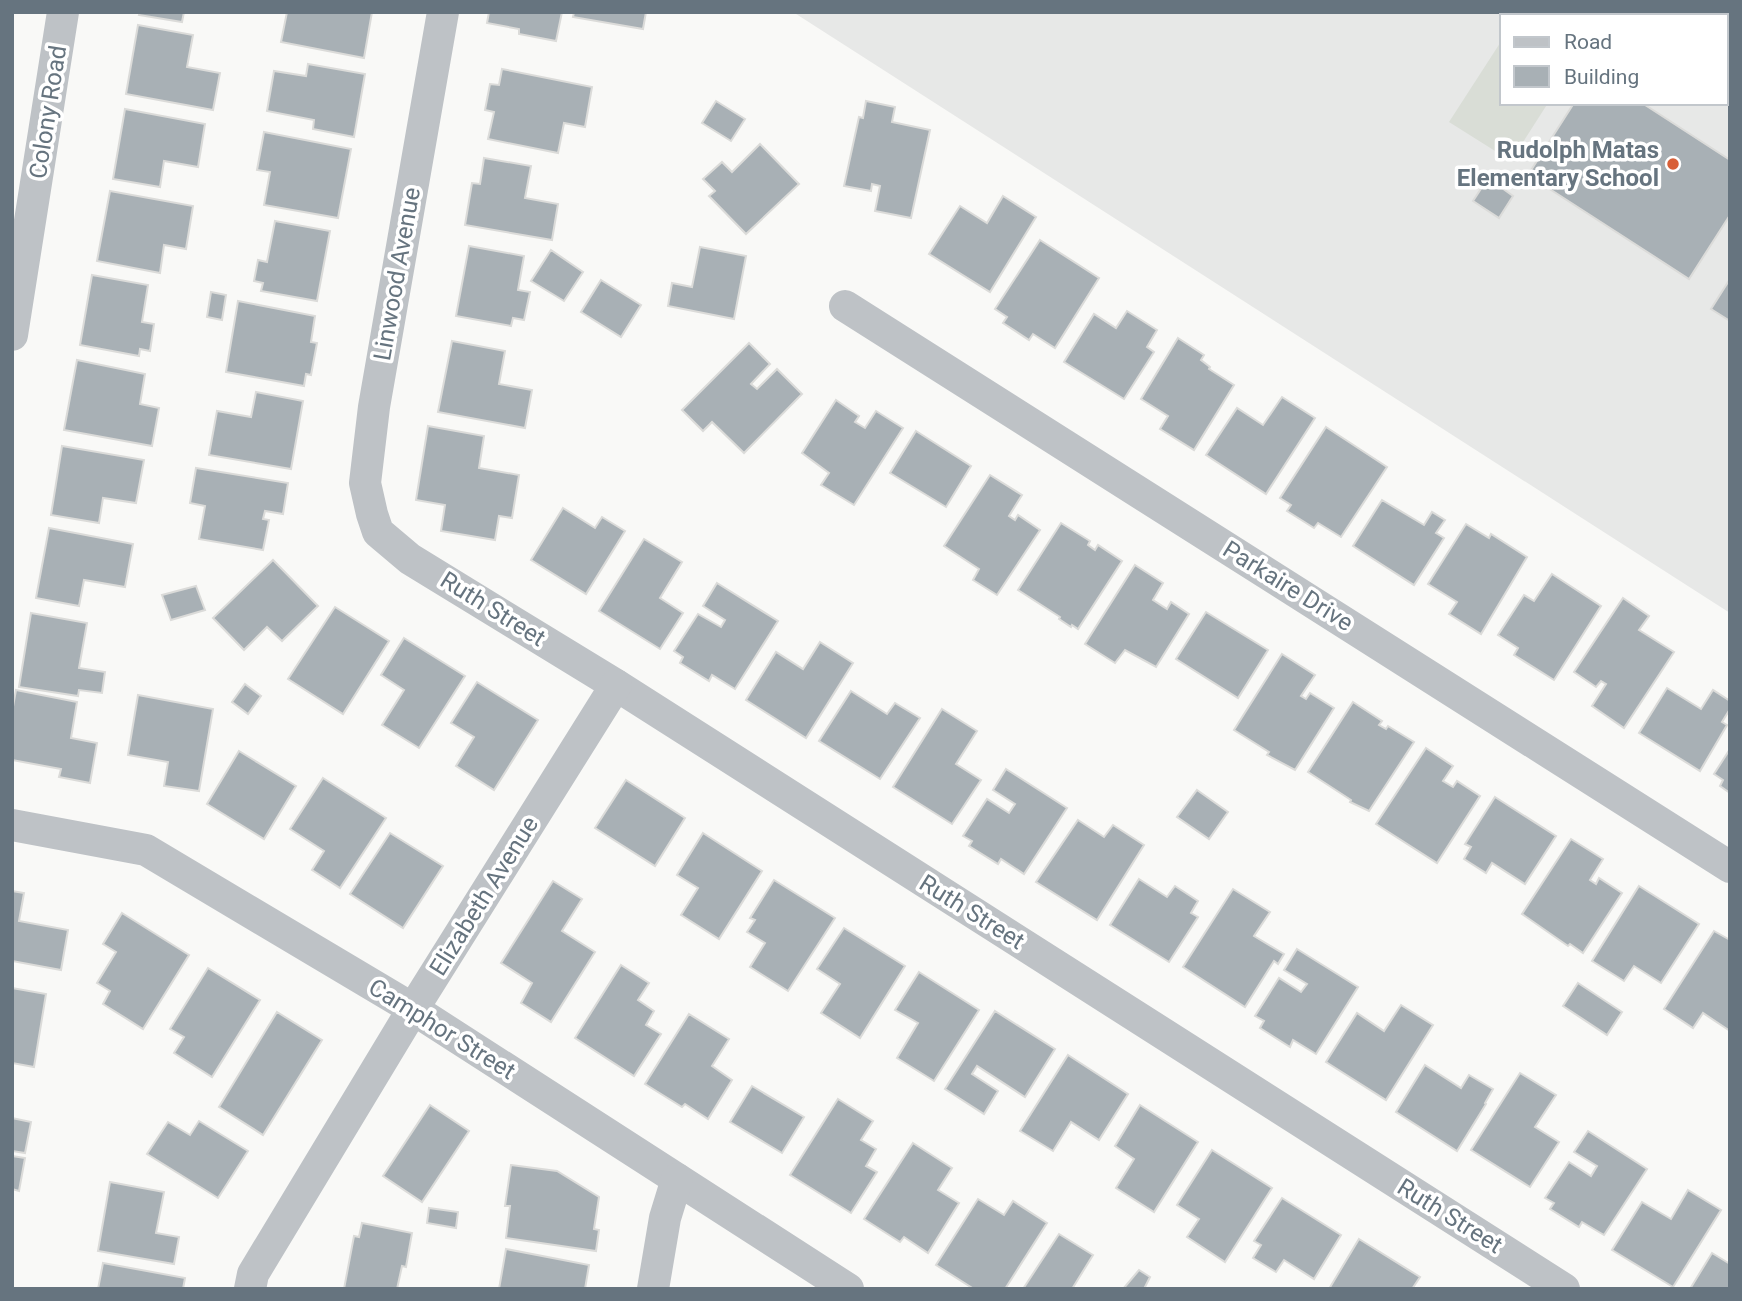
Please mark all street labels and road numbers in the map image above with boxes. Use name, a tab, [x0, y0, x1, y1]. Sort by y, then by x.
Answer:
street label: Colony Road	[24, 43, 72, 181]
street label: Linwood Avenue	[368, 185, 426, 363]
street label: Parkaire Drive	[1218, 535, 1358, 637]
street label: Ruth Street	[435, 566, 551, 652]
street label: Elizabeth Avenue	[424, 811, 544, 981]
street label: Ruth Street	[914, 869, 1030, 955]
street label: Camphor Street	[364, 973, 521, 1085]
street label: Ruth Street	[1392, 1173, 1508, 1259]

